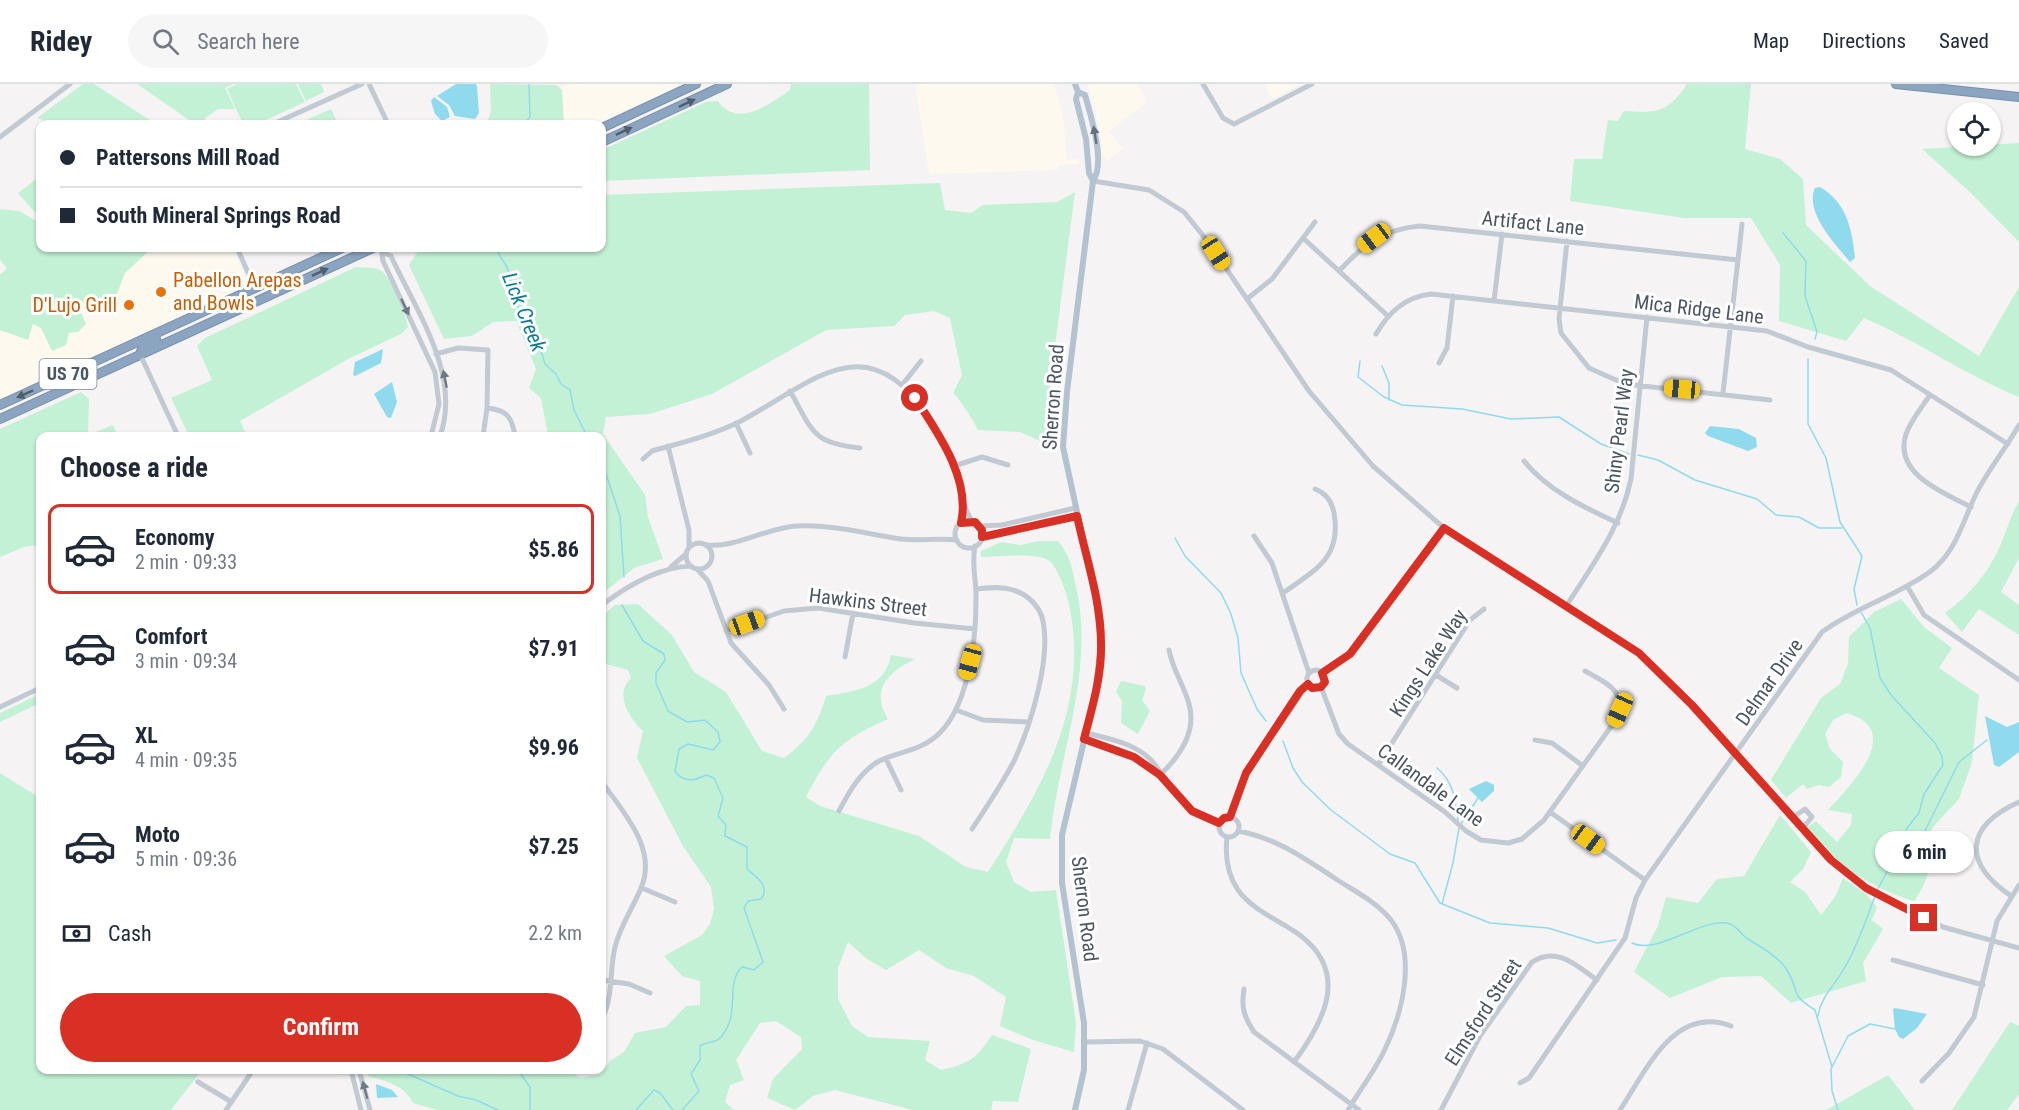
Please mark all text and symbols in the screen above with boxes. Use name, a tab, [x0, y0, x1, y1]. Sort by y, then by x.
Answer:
search box	[128, 14, 548, 68]
text: Ridey	[30, 25, 92, 58]
icon: search	[149, 25, 182, 58]
text: Search here	[197, 29, 299, 54]
text: Map	[1753, 29, 1789, 53]
text: Directions	[1822, 29, 1906, 53]
text: Saved	[1939, 29, 1989, 53]
one-way arrow	[678, 98, 695, 107]
map controls	[1947, 102, 2001, 156]
button: locate	[1947, 102, 2001, 156]
one-way arrow	[1090, 125, 1099, 144]
one-way arrow	[615, 127, 632, 136]
text: Pattersons Mill Road	[96, 145, 280, 170]
text: South Mineral Springs Road	[96, 203, 341, 228]
street label: Artifact Lane	[1481, 206, 1585, 240]
car	[1354, 220, 1394, 256]
car	[1199, 233, 1233, 273]
one-way arrow	[311, 267, 328, 276]
place label: Pabellon Arepas and Bowls	[173, 268, 302, 315]
water label: Lick Creek	[497, 269, 551, 356]
marker: Pabellon Arepas and Bowls	[154, 285, 168, 299]
street label: Mica Ridge Lane	[1633, 289, 1765, 329]
place label: D'Lujo Grill	[33, 293, 117, 317]
marker: D'Lujo Grill	[122, 298, 136, 312]
one-way arrow	[401, 298, 410, 315]
street label: Sherron Road	[1037, 343, 1069, 451]
road number: US 70	[40, 359, 97, 389]
street label: Shiny Pearl Way	[1599, 367, 1639, 495]
one-way arrow	[440, 369, 449, 388]
car	[1663, 378, 1701, 400]
route start	[901, 384, 928, 411]
one-way arrow	[16, 389, 33, 398]
text: Choose a ride	[60, 452, 208, 484]
icon: car	[63, 522, 117, 576]
text: Economy	[135, 525, 215, 550]
text: $5.86	[528, 537, 579, 562]
text: 2 min · 09:33	[135, 550, 237, 574]
street label: Hawkins Street	[808, 583, 929, 621]
street label: Kings Lake Way	[1384, 605, 1472, 721]
car	[727, 608, 767, 638]
icon: car	[63, 621, 117, 675]
text: Comfort	[135, 624, 208, 649]
street label: Delmar Drive	[1730, 634, 1808, 730]
text: $7.91	[528, 636, 579, 661]
car	[957, 642, 983, 682]
text: 3 min · 09:34	[135, 649, 237, 673]
car	[1604, 690, 1636, 730]
icon: car	[63, 720, 117, 774]
text: XL	[135, 723, 158, 748]
text: $9.96	[528, 735, 579, 760]
street label: Callandale Lane	[1373, 738, 1489, 832]
text: 4 min · 09:35	[135, 748, 237, 772]
icon: car	[63, 819, 117, 873]
car	[1568, 821, 1608, 857]
text: Moto	[135, 822, 180, 847]
callout: 6 min	[1874, 831, 1974, 873]
text: $7.25	[528, 834, 579, 859]
text: 6 min	[1902, 840, 1947, 864]
text: 5 min · 09:36	[135, 847, 237, 871]
street label: Sherron Road	[1067, 855, 1103, 963]
route end	[1910, 904, 1937, 931]
icon: cash	[60, 917, 93, 950]
text: Cash	[108, 921, 152, 946]
text: 2.2 km	[528, 921, 582, 945]
street label: Elmsford Street	[1440, 954, 1526, 1070]
button: Confirm	[60, 993, 582, 1062]
one-way arrow	[360, 1081, 369, 1099]

